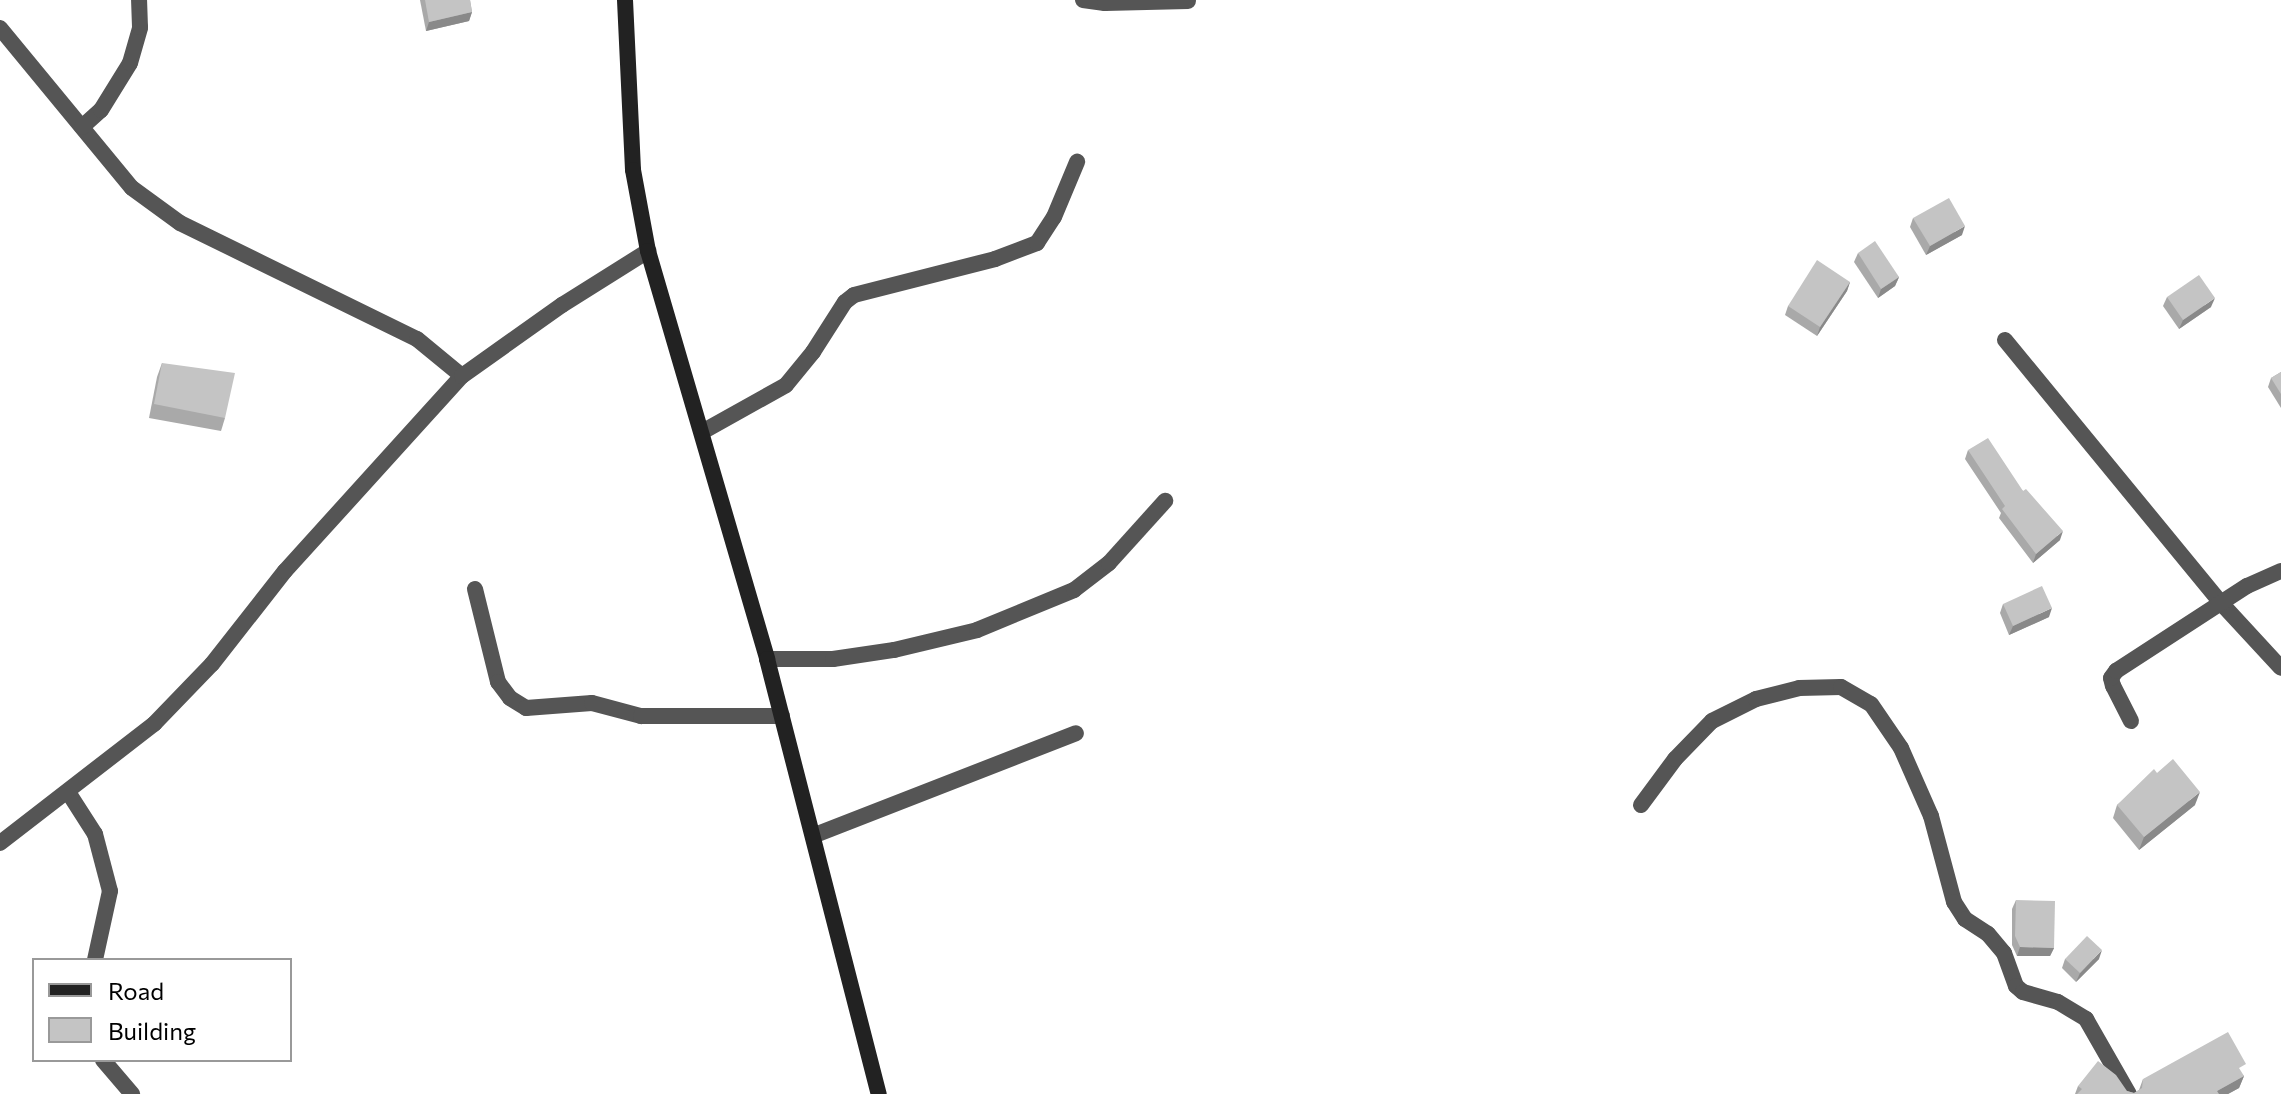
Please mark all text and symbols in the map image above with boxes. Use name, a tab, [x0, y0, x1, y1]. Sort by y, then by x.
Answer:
legend	[32, 958, 292, 1062]
text: Road	[108, 976, 164, 1005]
text: Building	[108, 1016, 196, 1045]

